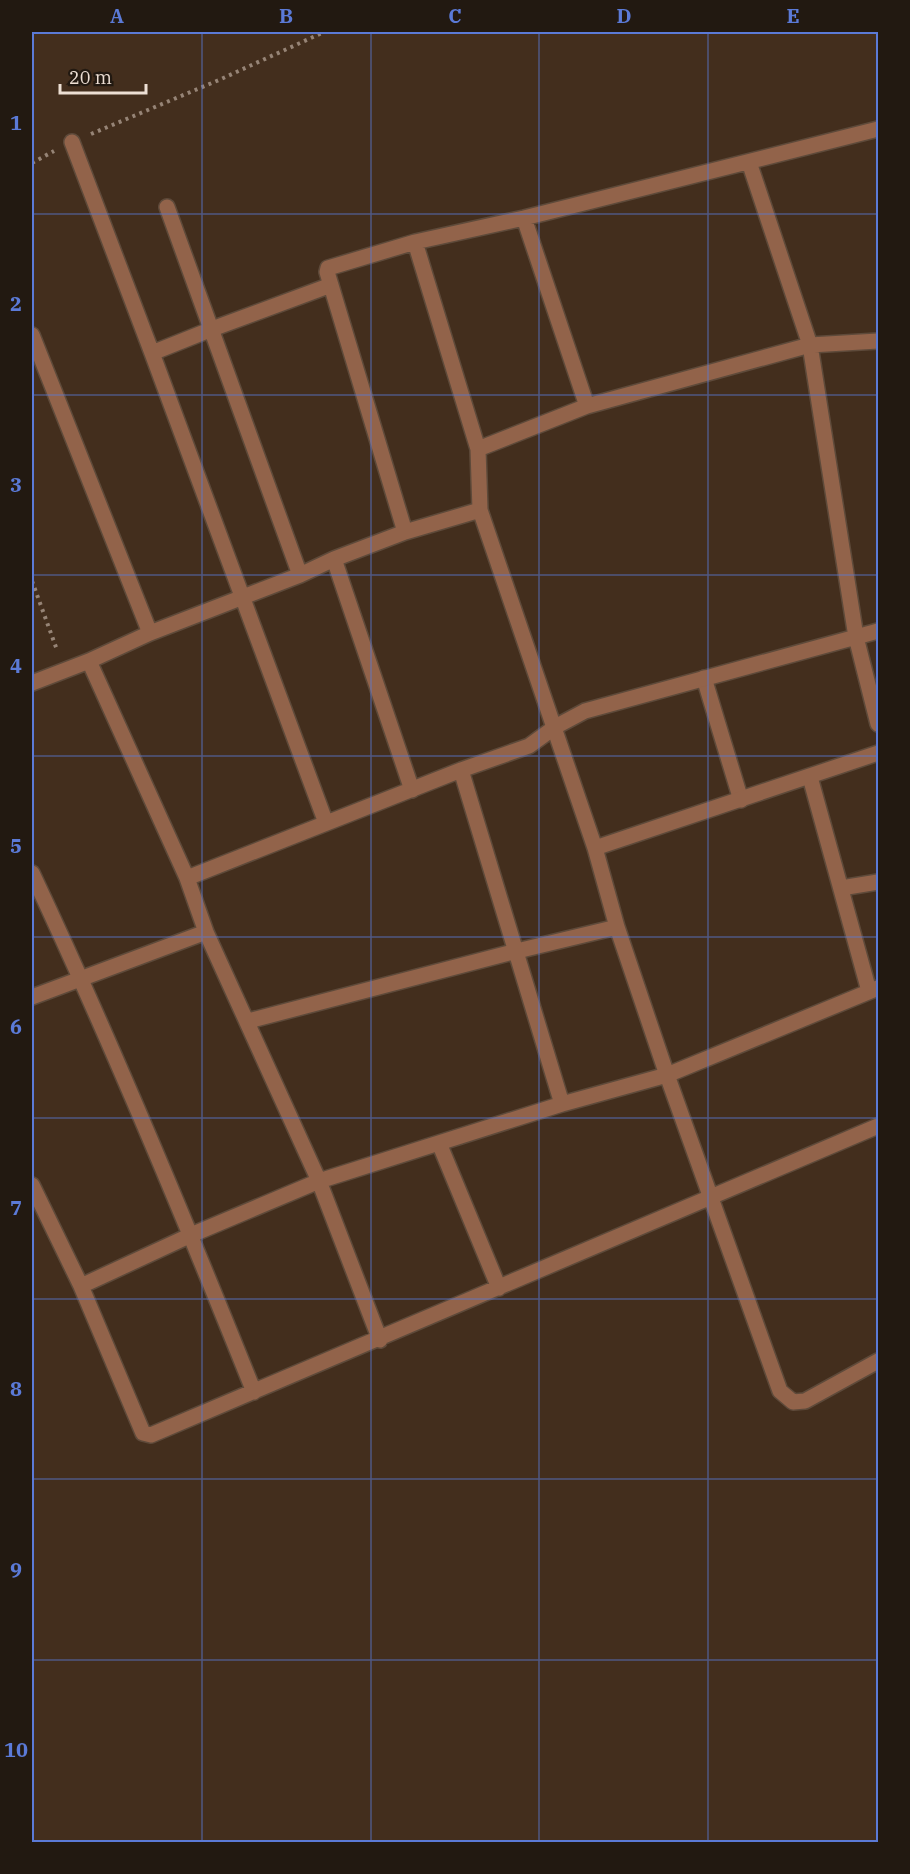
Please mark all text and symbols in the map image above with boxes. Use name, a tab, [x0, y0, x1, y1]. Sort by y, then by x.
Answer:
text: A	[110, 2, 124, 29]
text: B	[279, 2, 293, 29]
text: C	[448, 2, 462, 29]
text: D	[616, 2, 632, 29]
text: E	[786, 2, 800, 29]
scale bar	[60, 57, 146, 95]
text: 20 m	[69, 66, 112, 89]
text: 1	[10, 109, 22, 136]
text: 2	[10, 290, 22, 317]
text: 3	[10, 471, 22, 498]
text: 4	[10, 652, 22, 679]
text: 5	[10, 832, 22, 859]
text: 6	[10, 1013, 22, 1040]
text: 7	[10, 1194, 22, 1221]
text: 8	[10, 1375, 22, 1402]
text: 9	[10, 1556, 22, 1583]
text: 10	[4, 1736, 28, 1763]

